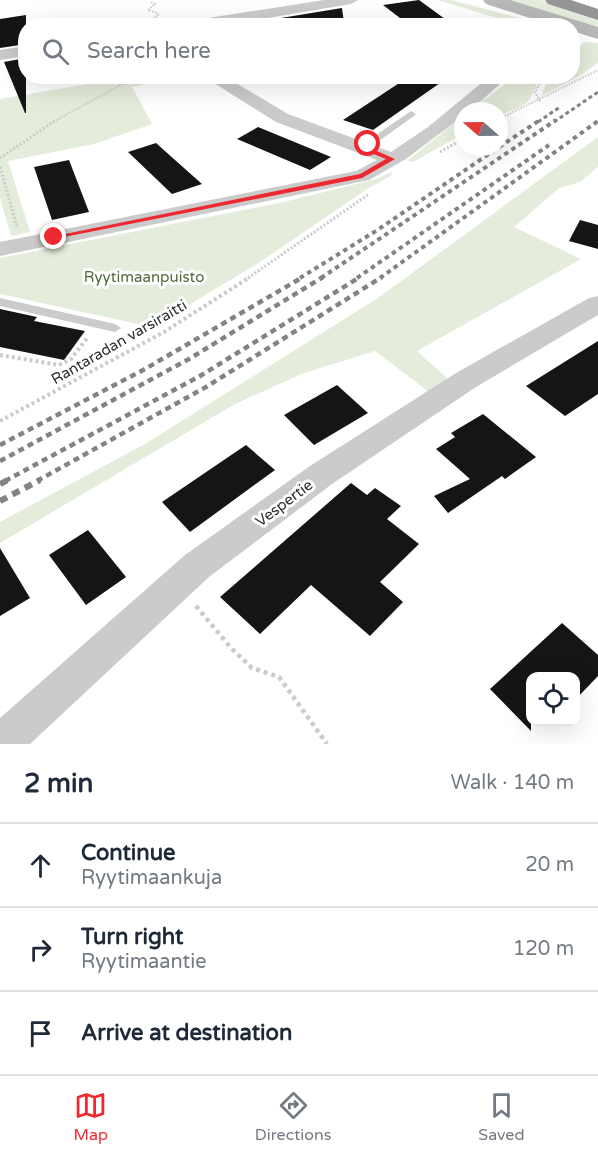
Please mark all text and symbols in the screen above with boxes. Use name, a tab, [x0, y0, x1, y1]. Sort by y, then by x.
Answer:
search box	[18, 18, 580, 84]
icon: search	[39, 35, 72, 68]
text: Search here	[87, 38, 211, 64]
north arrow	[454, 102, 508, 156]
route start	[354, 130, 380, 156]
route end	[40, 223, 66, 249]
park label: Ryytimaanpuisto	[84, 268, 204, 286]
street label: Rantaradan varsiraitti	[48, 296, 190, 388]
street label: Vespertie	[252, 476, 316, 530]
map controls	[526, 672, 580, 726]
button: locate	[526, 672, 580, 726]
text: 2 min	[24, 768, 93, 799]
text: Walk · 140 m	[451, 771, 574, 795]
text: Continue	[81, 840, 176, 866]
icon: ahead	[24, 849, 57, 882]
text: 20 m	[525, 853, 574, 877]
text: Ryytimaankuja	[81, 866, 222, 890]
text: Turn right	[81, 924, 183, 950]
icon: right	[24, 933, 57, 966]
text: 120 m	[513, 937, 574, 961]
text: Ryytimaantie	[81, 950, 206, 974]
icon: arrive	[24, 1017, 57, 1050]
text: Arrive at destination	[81, 1020, 292, 1046]
tab: Map	[73, 1089, 108, 1145]
tab: Directions	[255, 1089, 331, 1145]
tab: Saved	[478, 1089, 525, 1145]

